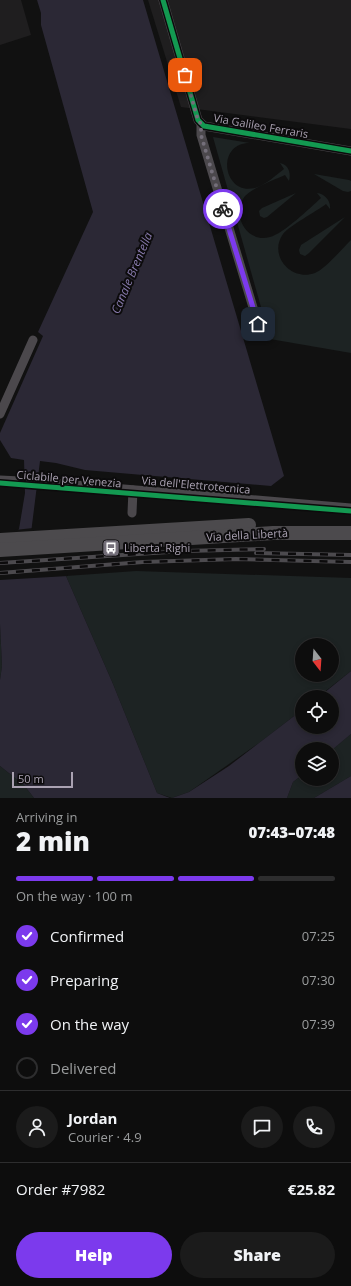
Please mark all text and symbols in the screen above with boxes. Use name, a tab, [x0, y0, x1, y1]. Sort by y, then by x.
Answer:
pin	[168, 58, 202, 92]
icon: bag	[174, 64, 196, 86]
street label: Via Galileo Ferraris	[213, 110, 310, 141]
courier	[203, 189, 243, 229]
icon: bike	[212, 198, 234, 220]
water label: Canale Brentella	[107, 229, 156, 316]
pin	[241, 307, 275, 341]
icon: home	[247, 313, 269, 335]
street label: Ciclabile per Venezia	[16, 466, 122, 491]
street label: Via dell'Elettrotecnica	[141, 472, 251, 497]
street label: Via della Libertà	[206, 525, 288, 544]
bus stop icon: Liberta' Righi	[101, 538, 121, 558]
place label: Liberta' Righi	[124, 540, 190, 555]
north arrow	[295, 638, 339, 682]
map controls	[295, 638, 339, 786]
button: locate	[295, 690, 339, 734]
button: layers	[295, 742, 339, 786]
scale bar	[12, 770, 73, 789]
text: 50 m	[18, 771, 44, 786]
text: Arriving in	[16, 808, 78, 826]
text: 07:43–07:48	[249, 822, 335, 842]
text: 2 min	[16, 823, 90, 859]
text: On the way · 100 m	[16, 887, 132, 905]
icon: check	[16, 925, 38, 947]
text: Confirmed	[50, 926, 124, 946]
text: 07:25	[302, 927, 335, 945]
icon: check	[16, 969, 38, 991]
text: Preparing	[50, 970, 118, 990]
text: 07:30	[302, 971, 335, 989]
icon: check	[16, 1013, 38, 1035]
text: On the way	[50, 1014, 129, 1034]
text: 07:39	[302, 1015, 335, 1033]
text: Delivered	[50, 1058, 117, 1078]
button: person	[16, 1106, 58, 1148]
button: chat	[241, 1106, 283, 1148]
button: phone	[293, 1106, 335, 1148]
text: Jordan	[68, 1108, 117, 1128]
text: Courier · 4.9	[68, 1128, 142, 1146]
text: Order #7982	[16, 1179, 105, 1199]
text: €25.82	[288, 1179, 335, 1199]
button: Help	[16, 1232, 172, 1278]
button: Share	[180, 1232, 335, 1278]

